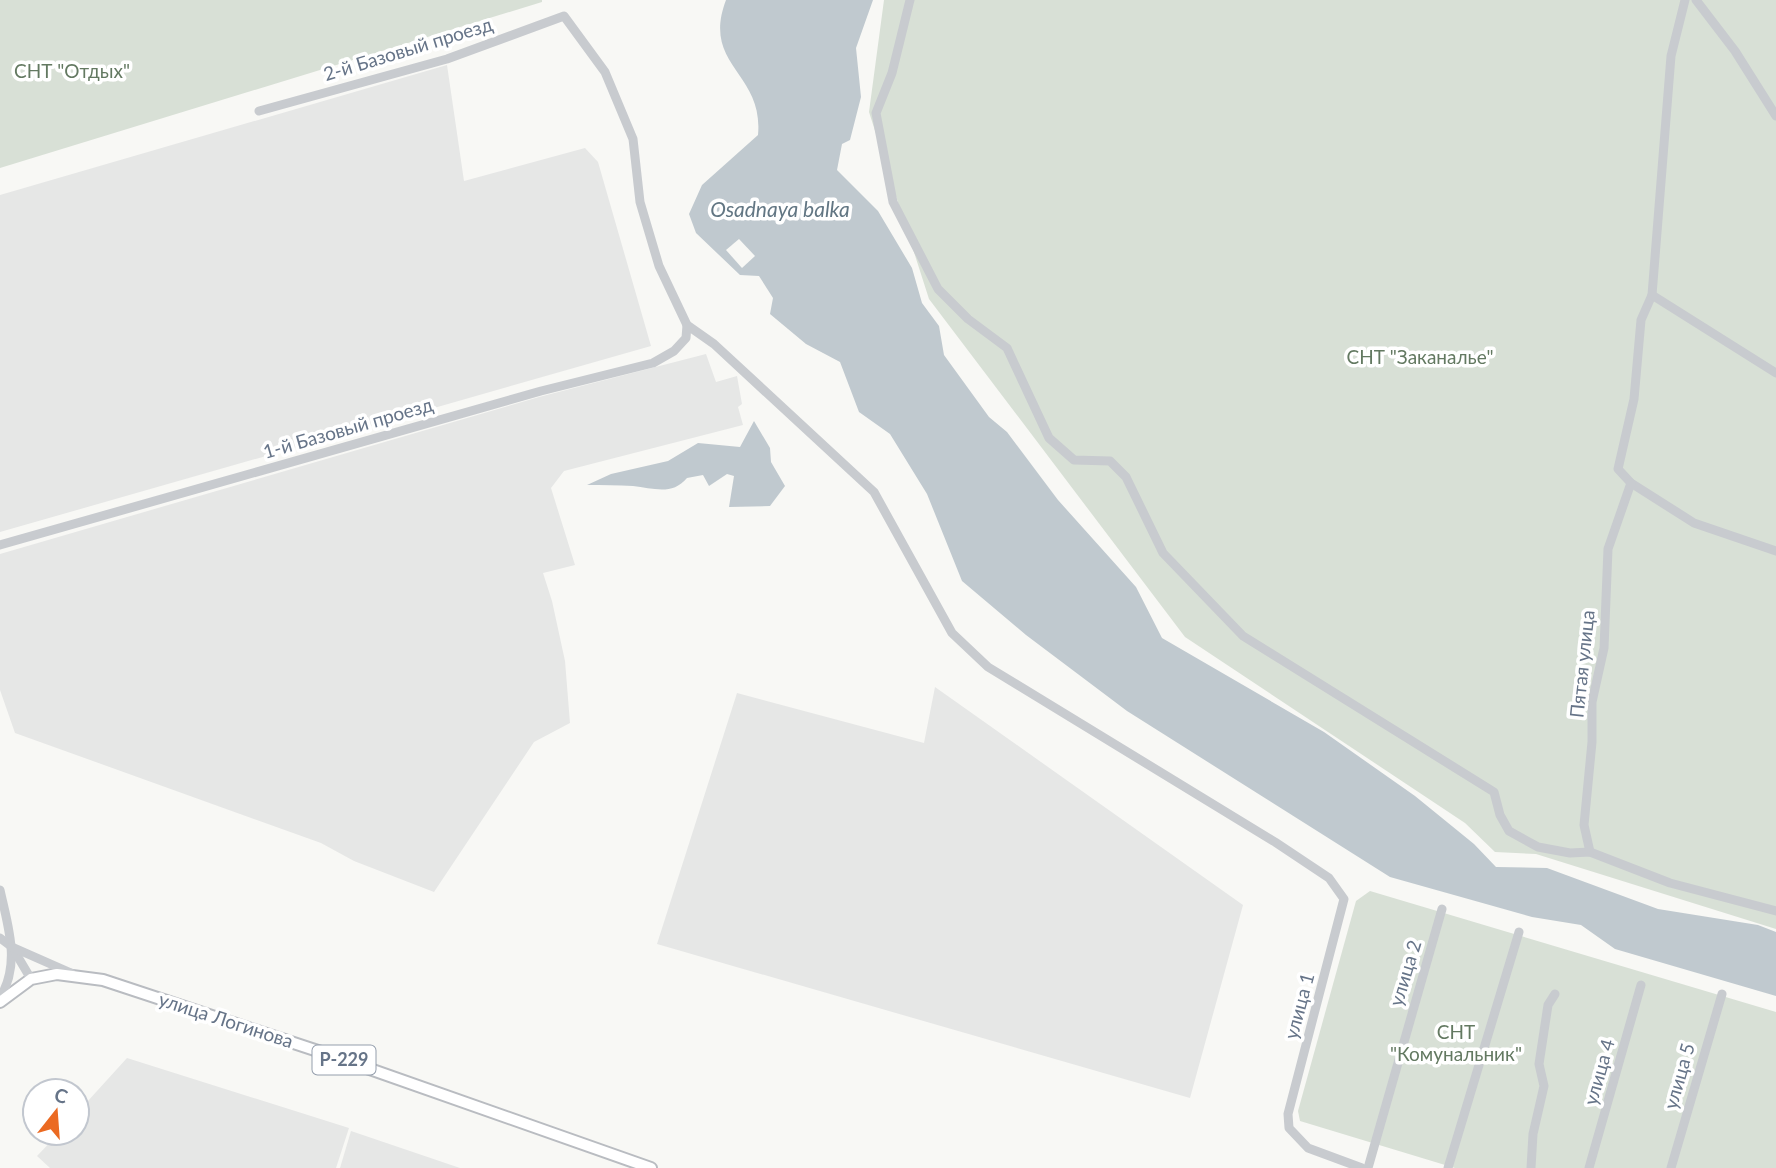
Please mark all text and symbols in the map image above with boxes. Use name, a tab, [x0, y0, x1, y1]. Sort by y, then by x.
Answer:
street label: 2-й Базовый проезд	[321, 12, 495, 85]
park label: СНТ "Отдых"	[14, 59, 130, 82]
water label: Osadnaya balka	[710, 196, 850, 221]
park label: СНТ "Заканалье"	[1347, 345, 1493, 368]
street label: 1-й Базовый проезд	[260, 392, 436, 463]
street label: Пятая улица	[1564, 609, 1599, 719]
street label: улица 2	[1384, 937, 1425, 1009]
street label: улица 1	[1279, 970, 1318, 1042]
street label: улица Логинова	[156, 987, 296, 1052]
park label: СНТ "Комунальник"	[1390, 1020, 1522, 1065]
street label: улица 4	[1578, 1036, 1619, 1108]
street label: улица 5	[1658, 1040, 1699, 1112]
road number: Р-229	[312, 1045, 376, 1074]
north arrow	[21, 1077, 91, 1147]
text: С	[52, 1082, 71, 1108]

